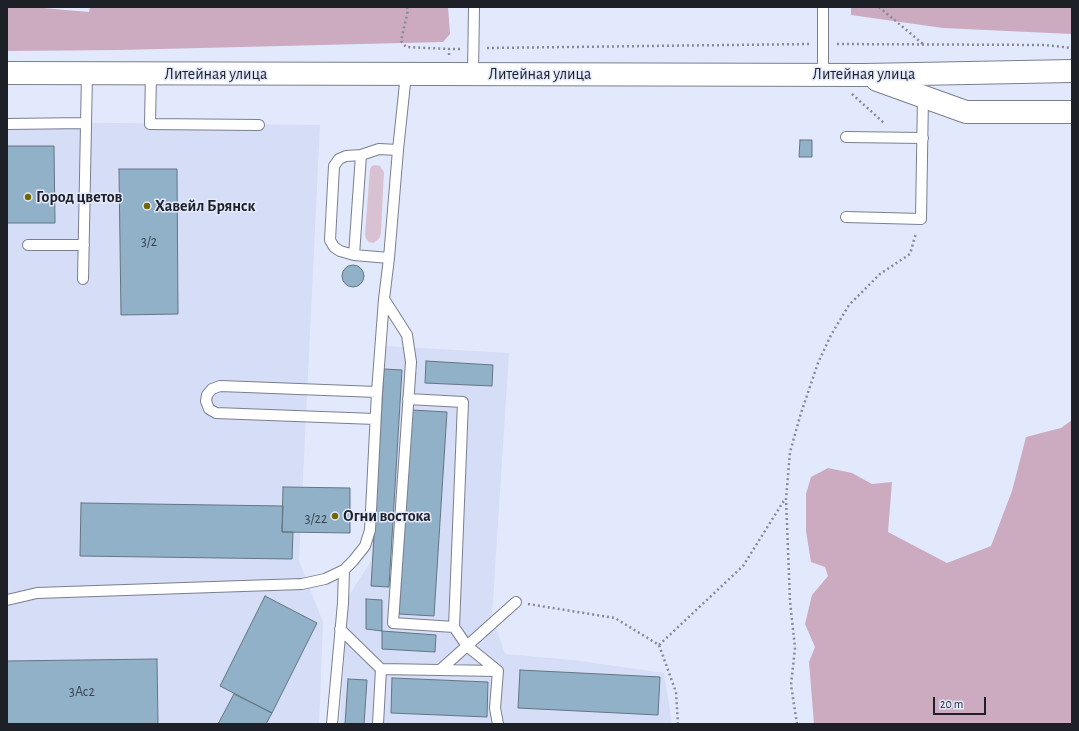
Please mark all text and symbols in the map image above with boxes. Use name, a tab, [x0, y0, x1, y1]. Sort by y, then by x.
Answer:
street label: Литейная улица	[165, 64, 267, 84]
street label: Литейная улица	[489, 64, 591, 84]
street label: Литейная улица	[813, 64, 915, 84]
place label: Город цветов	[36, 187, 122, 207]
marker: Город цветов	[23, 192, 33, 202]
place label: Хавейл Брянск	[155, 196, 255, 216]
marker: Хавейл Брянск	[142, 201, 152, 211]
house number: 3/2	[141, 234, 157, 250]
place label: Огни востока	[343, 506, 431, 526]
house number: 3/22	[305, 511, 327, 527]
marker: Огни востока	[330, 511, 340, 521]
house number: 3Ас2	[69, 684, 95, 700]
scale bar	[935, 689, 988, 715]
text: 20 m	[940, 698, 963, 710]

